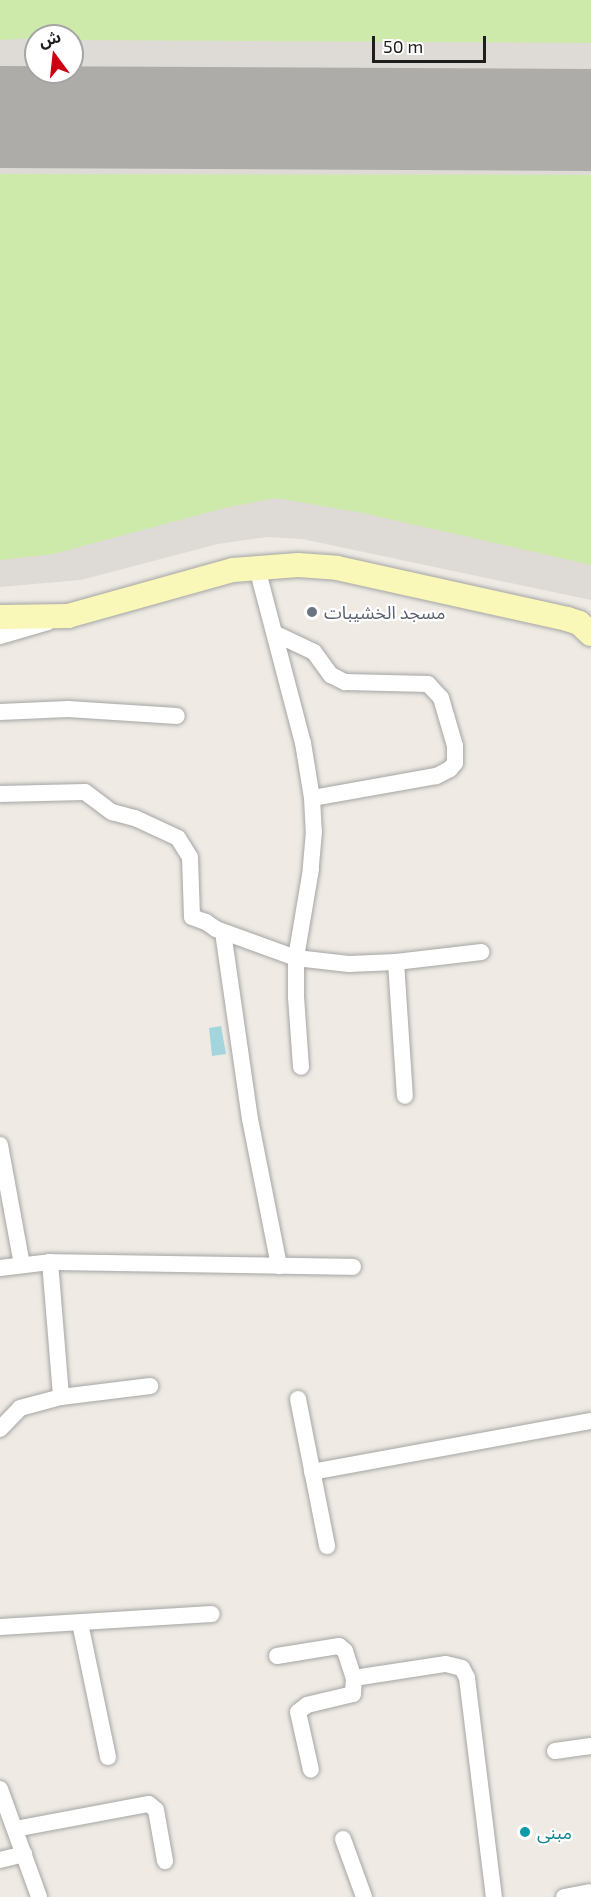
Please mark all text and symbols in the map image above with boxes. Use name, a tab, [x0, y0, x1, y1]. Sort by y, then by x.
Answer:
north arrow	[24, 24, 84, 84]
scale bar	[375, 24, 489, 62]
text: ش	[37, 26, 63, 50]
text: 50 m	[383, 35, 423, 57]
place label: مسجد الخشيبات	[324, 601, 446, 623]
marker: مسجد الخشيبات	[305, 605, 319, 619]
place label: مبنى	[537, 1821, 572, 1843]
marker: مبنى	[518, 1825, 532, 1839]

